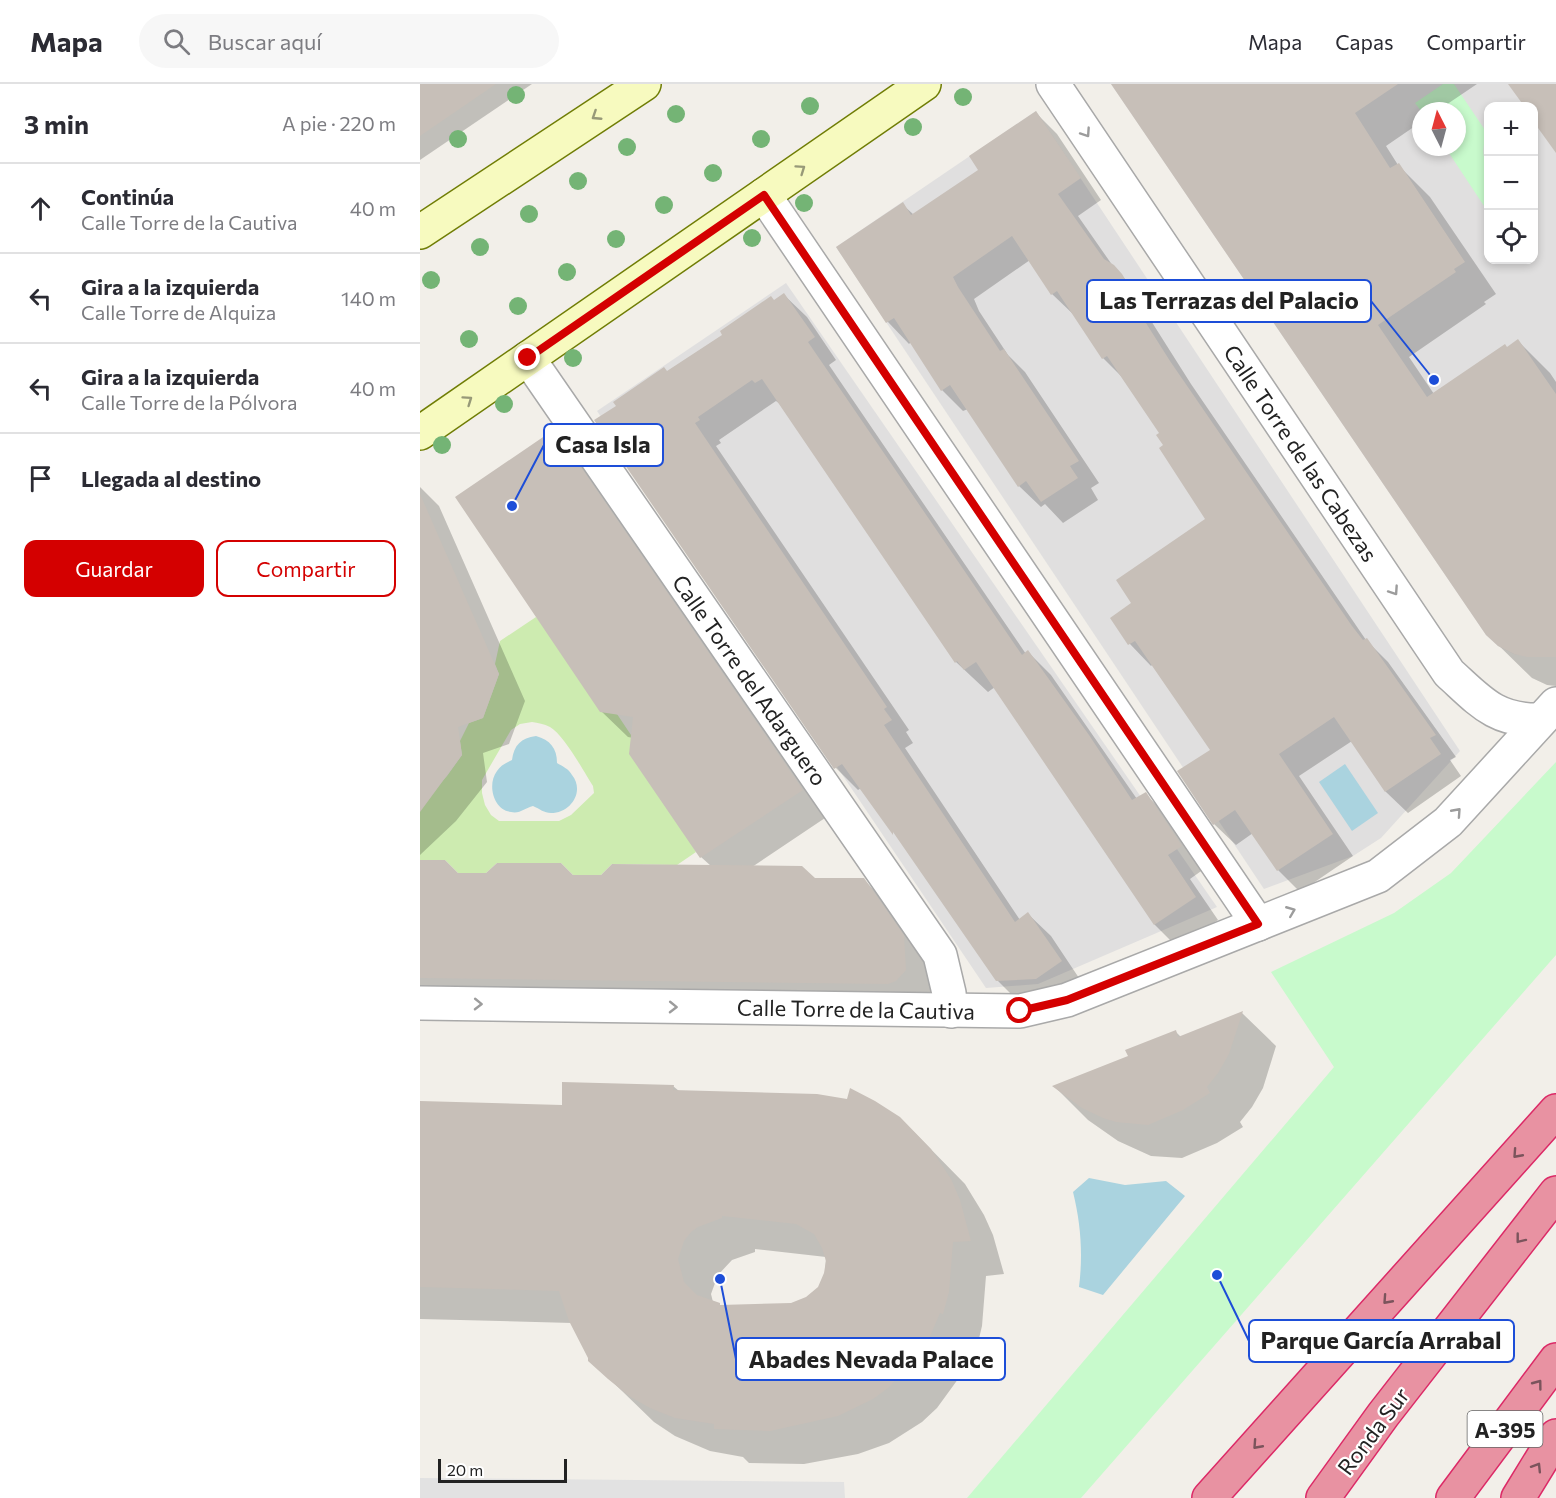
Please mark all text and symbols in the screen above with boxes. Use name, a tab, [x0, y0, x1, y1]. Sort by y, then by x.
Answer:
search box	[139, 14, 559, 68]
text: Mapa	[30, 24, 103, 58]
icon: search	[160, 25, 193, 58]
text: Buscar aquí	[208, 28, 322, 55]
text: Mapa	[1248, 29, 1302, 54]
text: Capas	[1335, 29, 1394, 54]
text: Compartir	[1427, 29, 1526, 54]
north arrow	[1412, 102, 1466, 156]
map controls	[1484, 102, 1538, 264]
button: +	[1484, 102, 1538, 156]
text: 3 min	[24, 108, 89, 139]
one-way arrow	[591, 109, 602, 120]
text: A pie · 220 m	[282, 111, 396, 135]
one-way arrow	[1079, 126, 1090, 137]
button: −	[1484, 156, 1538, 210]
one-way arrow	[795, 165, 806, 176]
text: Continúa	[81, 183, 174, 210]
icon: ahead	[24, 192, 57, 225]
text: 40 m	[350, 196, 396, 220]
text: Calle Torre de la Cautiva	[81, 210, 297, 234]
button: locate	[1484, 210, 1538, 264]
text: Gira a la izquierda	[81, 273, 259, 300]
callout: Las Terrazas del Palacio	[1087, 280, 1371, 322]
icon: left	[24, 282, 57, 315]
text: Las Terrazas del Palacio	[1099, 285, 1359, 314]
text: 140 m	[341, 286, 396, 310]
text: Calle Torre de Alquiza	[81, 300, 276, 324]
street label: Calle Torre de las Cabezas	[1218, 339, 1384, 567]
route end	[514, 344, 540, 370]
text: Gira a la izquierda	[81, 363, 259, 390]
icon: left	[24, 372, 57, 405]
text: 40 m	[350, 376, 396, 400]
text: Calle Torre de la Pólvora	[81, 390, 298, 414]
one-way arrow	[461, 396, 472, 407]
callout: Casa Isla	[544, 424, 663, 466]
text: Casa Isla	[555, 429, 651, 458]
icon: arrive	[24, 462, 57, 495]
text: Llegada al destino	[81, 465, 261, 492]
button: Guardar	[24, 540, 204, 597]
button: Compartir	[216, 540, 396, 597]
street label: Calle Torre del Adarguero	[667, 569, 833, 791]
one-way arrow	[1387, 584, 1398, 595]
one-way arrow	[1449, 808, 1460, 819]
one-way arrow	[1285, 906, 1296, 918]
street label: Calle Torre de la Cautiva	[737, 993, 975, 1025]
route start	[1006, 997, 1032, 1023]
one-way arrow	[474, 998, 483, 1010]
one-way arrow	[669, 1001, 678, 1013]
one-way arrow	[1513, 1147, 1524, 1158]
one-way arrow	[1516, 1233, 1527, 1244]
one-way arrow	[1383, 1293, 1394, 1303]
callout: Parque García Arrabal	[1249, 1320, 1514, 1362]
text: Parque García Arrabal	[1261, 1325, 1501, 1354]
callout: Abades Nevada Palace	[736, 1338, 1005, 1380]
text: Abades Nevada Palace	[748, 1344, 994, 1373]
one-way arrow	[1531, 1379, 1542, 1390]
street label: Ronda Sur	[1331, 1382, 1415, 1480]
road number: A-395	[1468, 1411, 1542, 1447]
one-way arrow	[1253, 1438, 1264, 1449]
scale bar	[438, 1456, 567, 1484]
text: 20 m	[447, 1460, 483, 1479]
one-way arrow	[1529, 1463, 1541, 1473]

